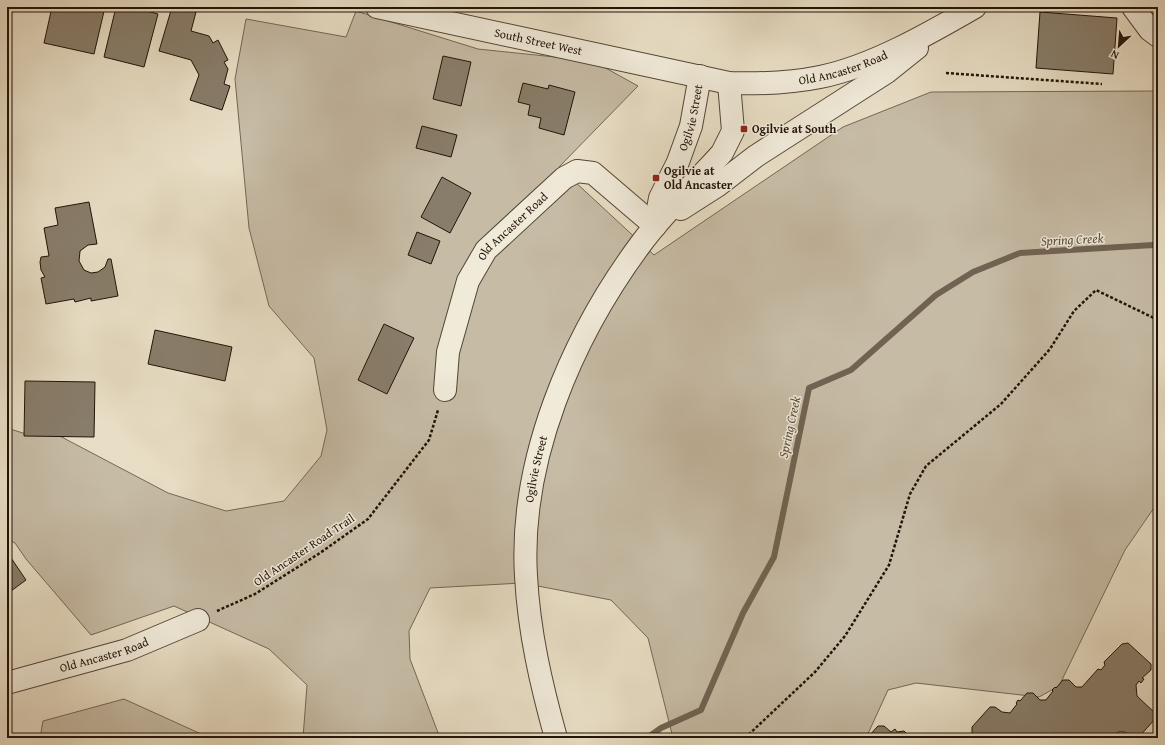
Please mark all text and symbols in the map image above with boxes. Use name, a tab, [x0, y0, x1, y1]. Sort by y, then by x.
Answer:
street label: South Street West	[493, 24, 585, 59]
north arrow	[1099, 26, 1139, 66]
street label: Old Ancaster Road	[798, 46, 890, 88]
text: N	[1107, 46, 1121, 64]
street label: Ogilvie Street	[674, 82, 706, 153]
place label: Ogilvie at South	[752, 120, 836, 137]
marker: Ogilvie at South	[739, 124, 749, 134]
place label: Ogilvie at Old Ancaster	[664, 162, 733, 193]
marker: Ogilvie at Old Ancaster	[651, 173, 661, 183]
street label: Old Ancaster Road	[473, 188, 552, 263]
water label: Spring Creek	[1040, 228, 1104, 251]
water label: Spring Creek	[774, 394, 805, 460]
street label: Ogilvie Street	[520, 433, 551, 503]
street label: Old Ancaster Road Trail	[250, 509, 358, 590]
street label: Old Ancaster Road	[58, 633, 152, 676]

